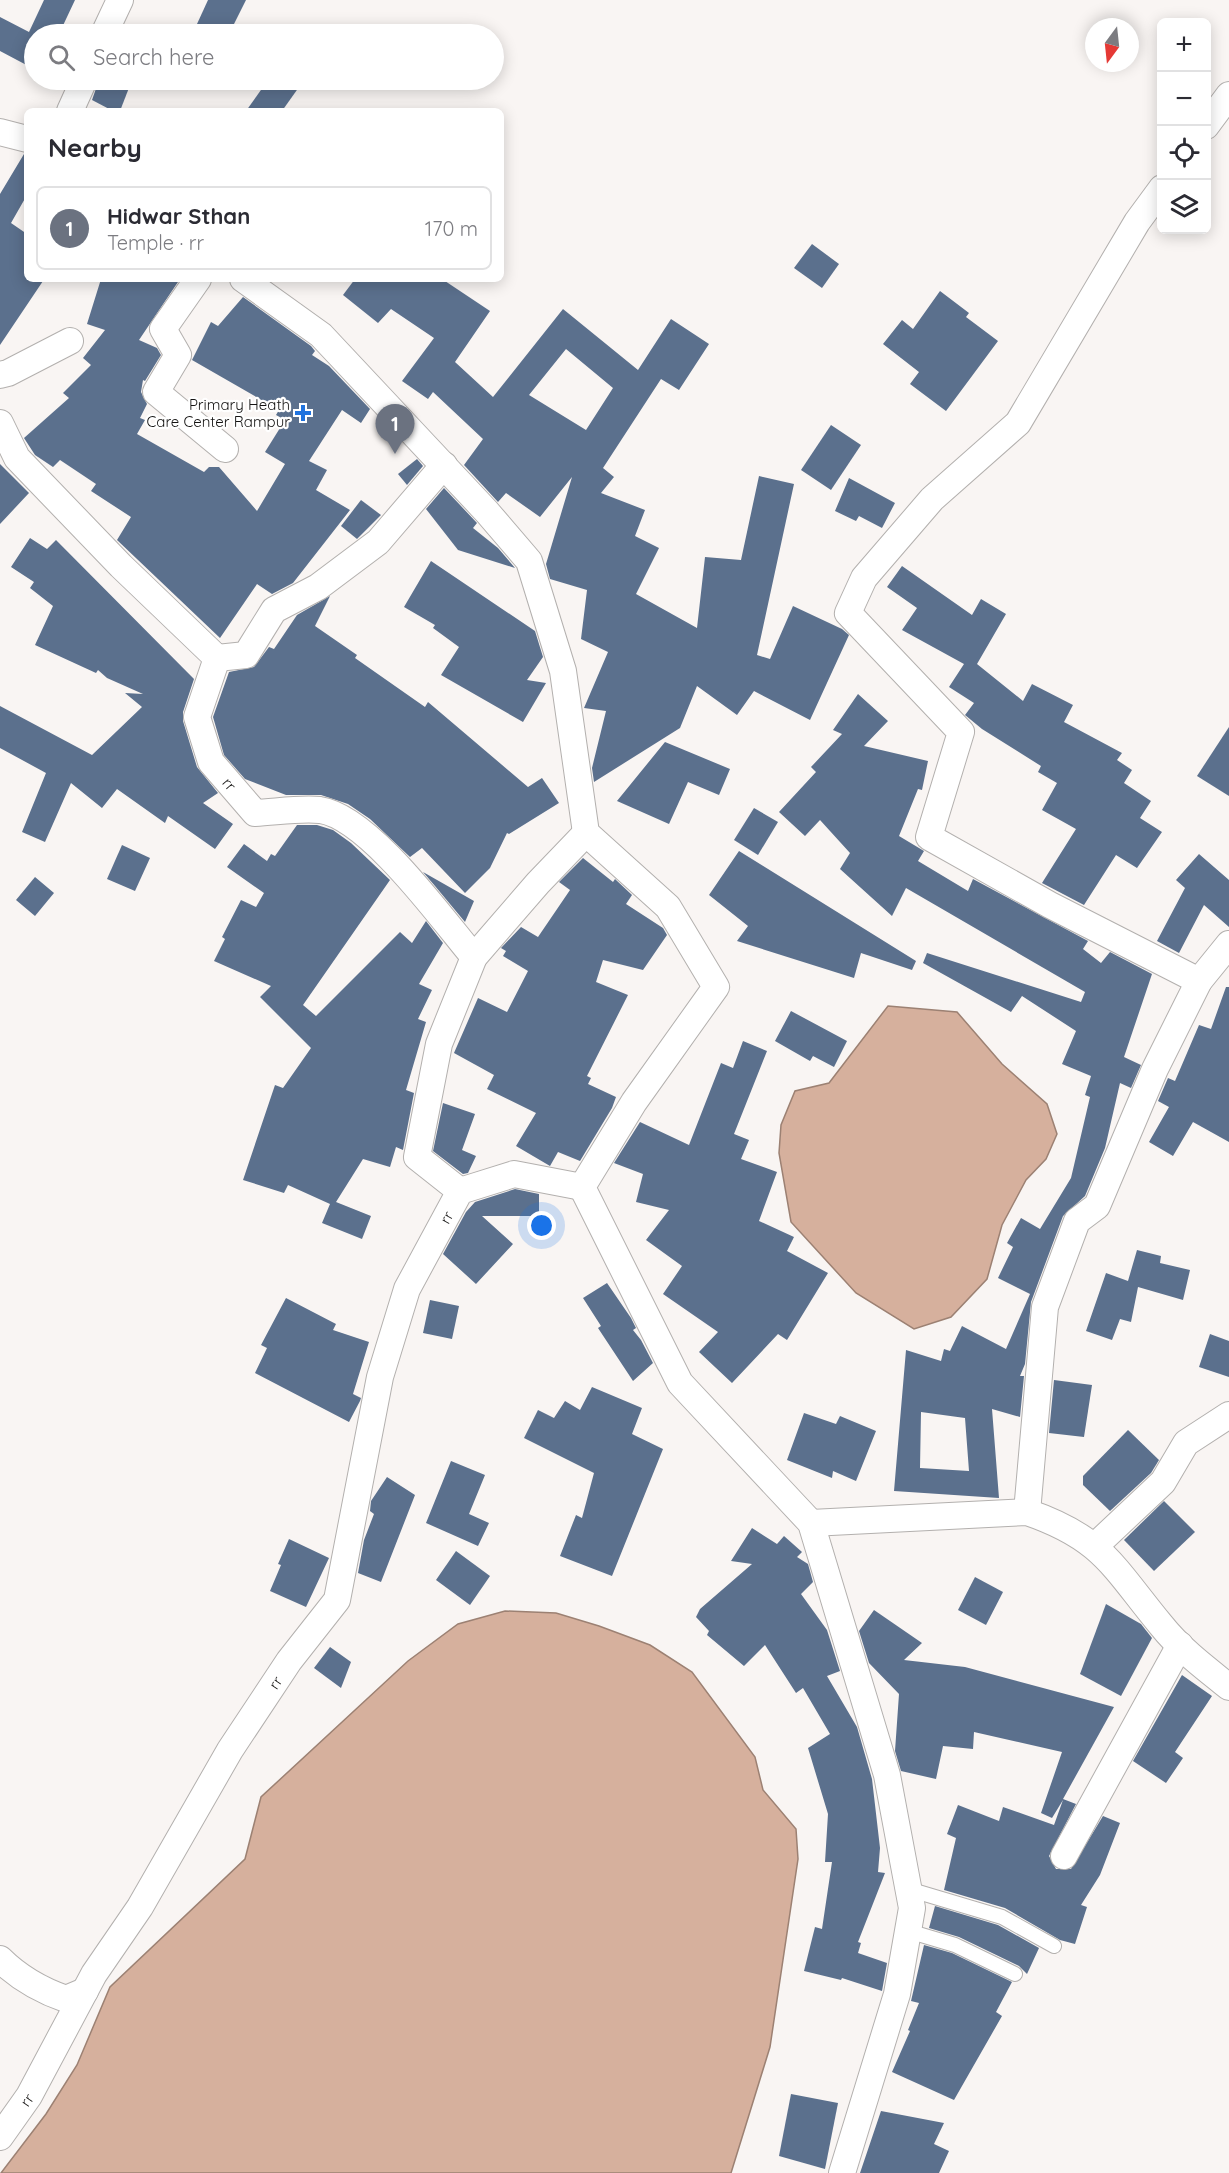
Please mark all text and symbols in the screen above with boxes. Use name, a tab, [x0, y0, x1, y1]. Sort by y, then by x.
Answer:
north arrow	[1085, 18, 1139, 72]
map controls	[1157, 18, 1211, 234]
button: +	[1157, 18, 1211, 72]
search box	[24, 24, 504, 90]
icon: search	[45, 41, 78, 74]
text: Search here	[93, 43, 214, 71]
button: −	[1157, 72, 1211, 126]
button: locate	[1157, 126, 1211, 180]
text: Nearby	[48, 131, 142, 164]
button: layers	[1157, 180, 1211, 234]
text: Hidwar Sthan	[107, 202, 250, 230]
text: 1	[66, 216, 73, 241]
text: 170 m	[425, 216, 478, 241]
text: Temple · rr	[107, 230, 204, 255]
place label: Primary Heath Care Center Rampur	[147, 395, 290, 431]
marker: Primary Heath Care Center Rampur	[294, 404, 312, 422]
pin: 1	[376, 404, 414, 454]
street label: rr	[219, 773, 241, 795]
street label: rr	[435, 1207, 457, 1227]
your location	[527, 1211, 556, 1240]
street label: rr	[264, 1672, 286, 1692]
street label: rr	[15, 2089, 38, 2110]

